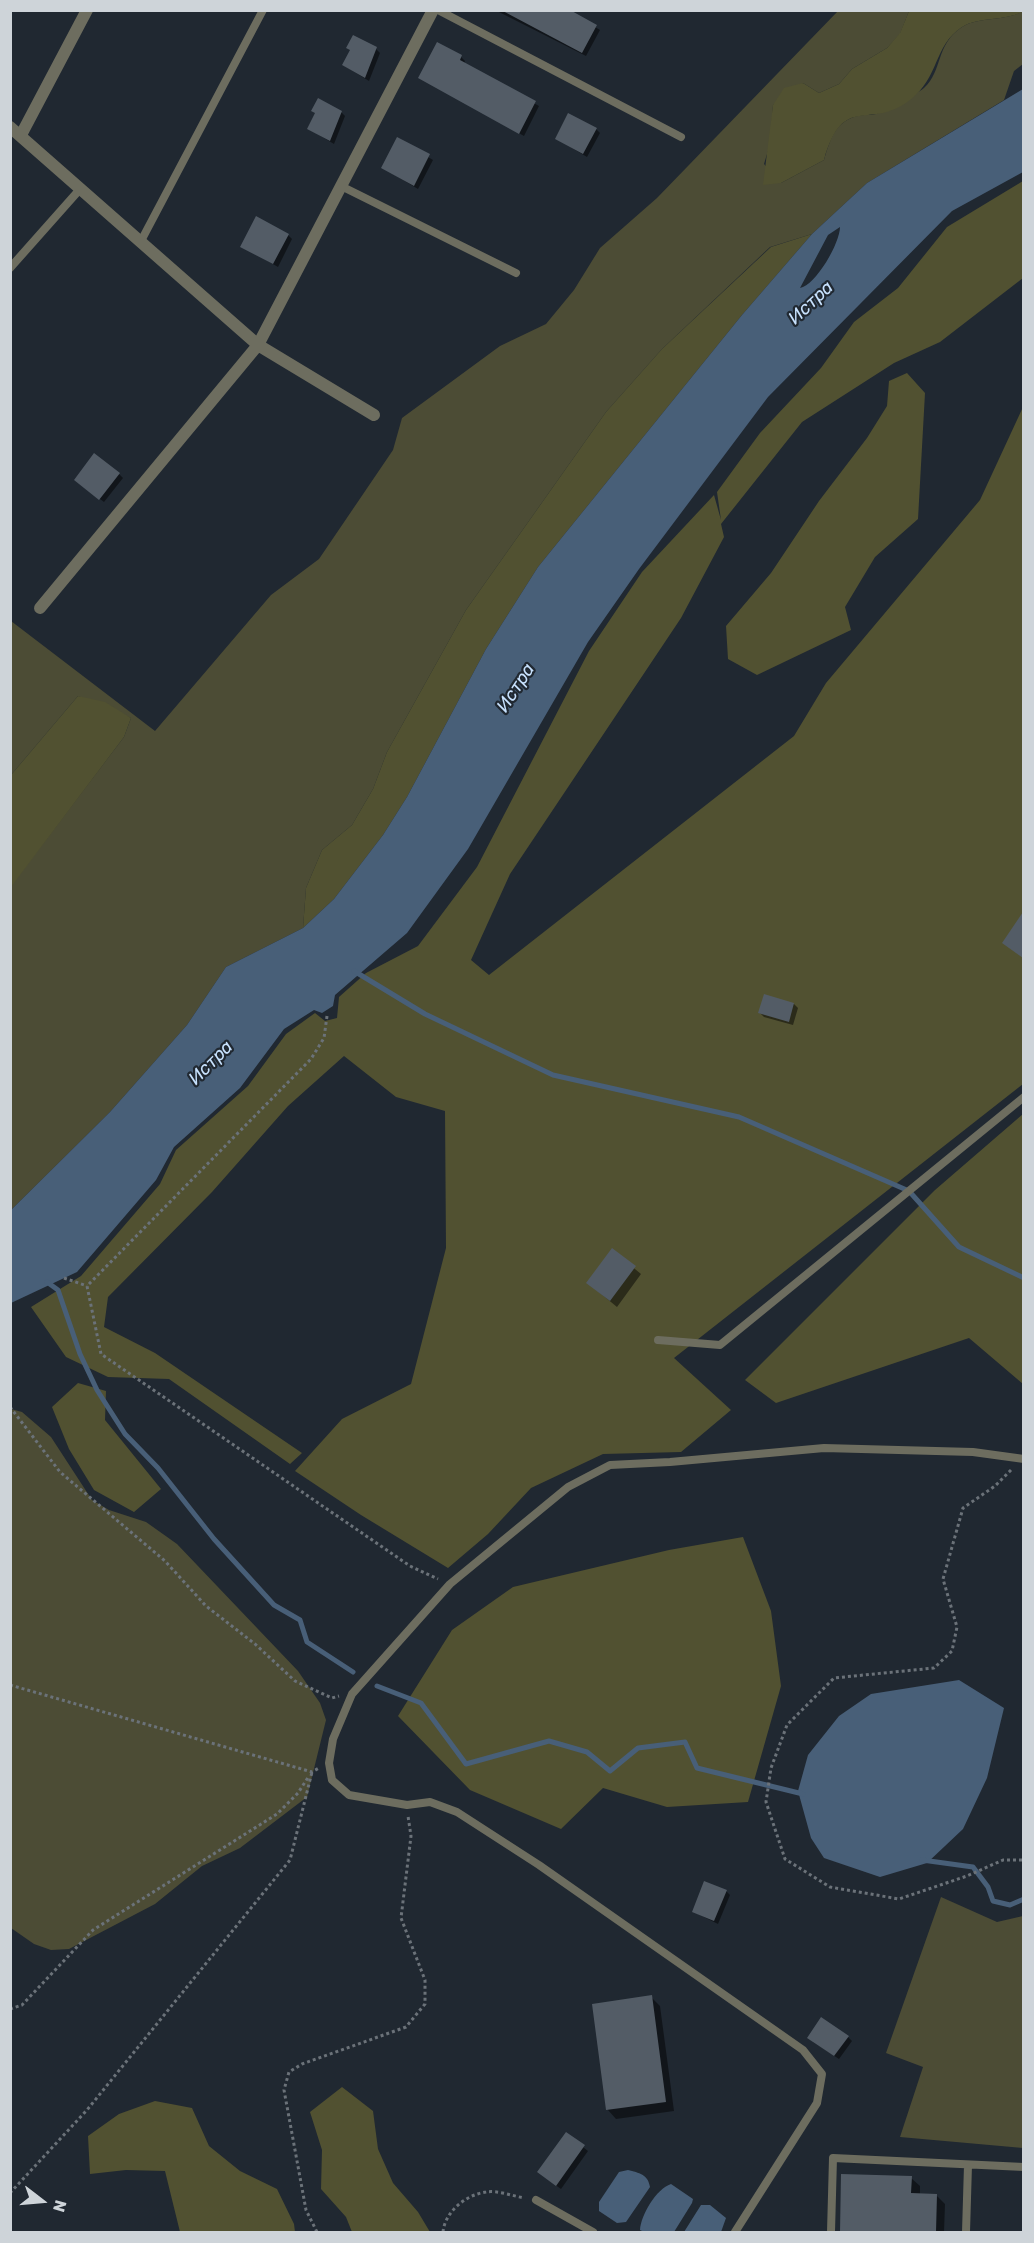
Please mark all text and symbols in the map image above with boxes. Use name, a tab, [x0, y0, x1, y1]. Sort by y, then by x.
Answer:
water label: Истра	[784, 277, 838, 329]
water label: Истра	[492, 660, 540, 716]
water label: Истра	[184, 1036, 238, 1090]
north arrow	[12, 2171, 72, 2231]
text: N	[49, 2198, 71, 2214]

